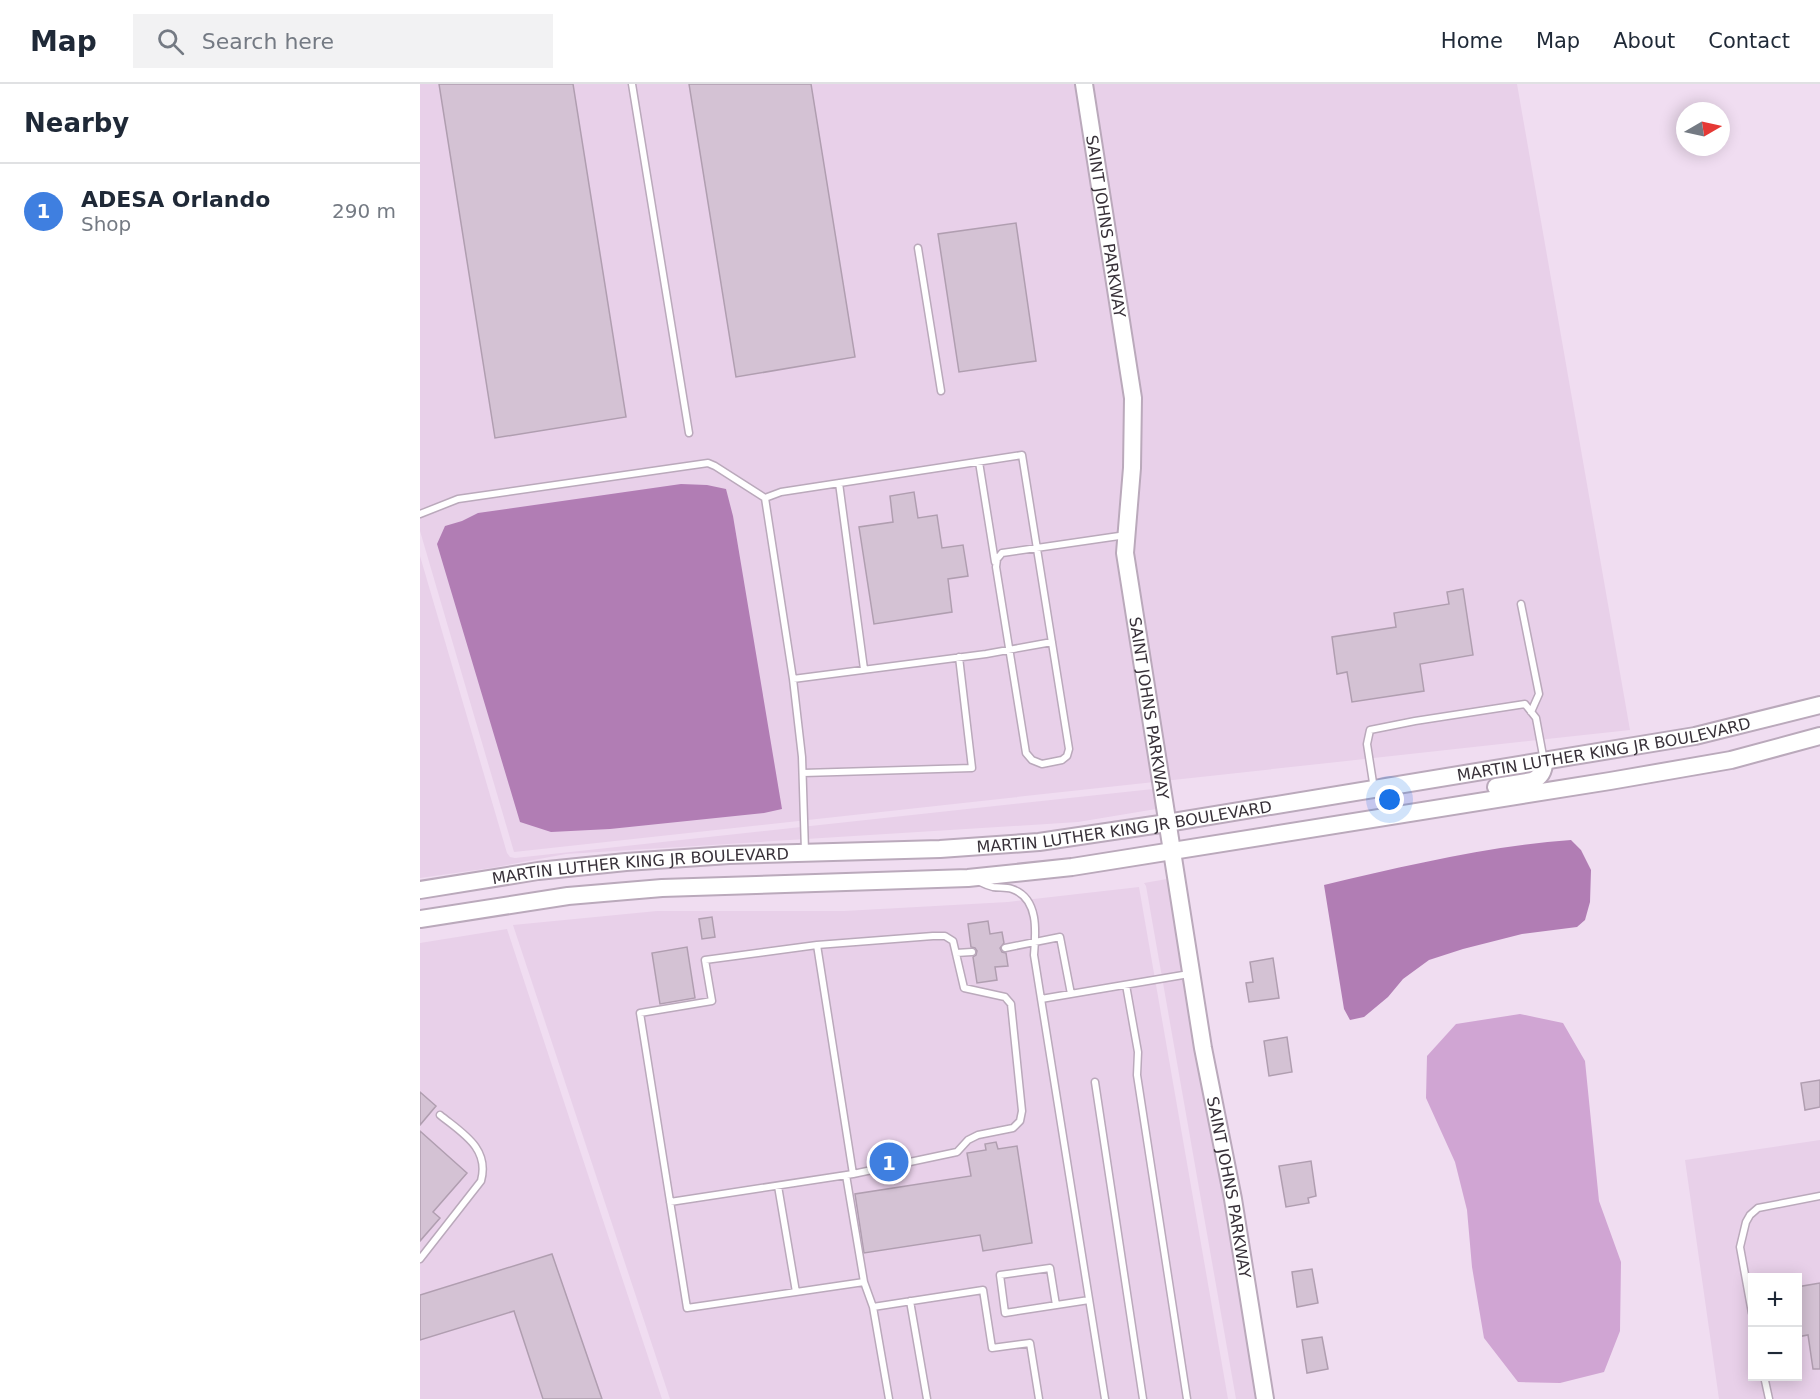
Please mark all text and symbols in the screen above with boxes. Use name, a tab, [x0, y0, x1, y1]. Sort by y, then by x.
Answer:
search box	[133, 14, 553, 68]
text: Map	[30, 25, 97, 58]
icon: search	[154, 25, 187, 58]
text: Search here	[202, 29, 334, 54]
text: Home	[1441, 29, 1503, 53]
text: Map	[1536, 29, 1580, 53]
text: About	[1613, 29, 1675, 53]
text: Contact	[1708, 29, 1790, 53]
north arrow	[1676, 102, 1730, 156]
text: Nearby	[24, 108, 129, 138]
street label: SAINT JOHNS PARKWAY	[1082, 134, 1129, 319]
text: ADESA Orlando	[81, 187, 270, 212]
text: 1	[37, 199, 50, 223]
text: 290 m	[332, 199, 396, 223]
text: Shop	[81, 212, 131, 236]
street label: SAINT JOHNS PARKWAY	[1125, 615, 1173, 801]
street label: MARTIN LUTHER KING JR BOULEVARD	[1456, 714, 1753, 785]
your location	[1375, 785, 1404, 814]
street label: MARTIN LUTHER KING JR BOULEVARD	[976, 797, 1273, 856]
street label: MARTIN LUTHER KING JR BOULEVARD	[491, 844, 789, 888]
street label: SAINT JOHNS PARKWAY	[1203, 1095, 1255, 1280]
pin: 1	[870, 1140, 908, 1184]
map controls	[1748, 1273, 1802, 1381]
button: +	[1748, 1273, 1802, 1327]
button: −	[1748, 1327, 1802, 1381]

